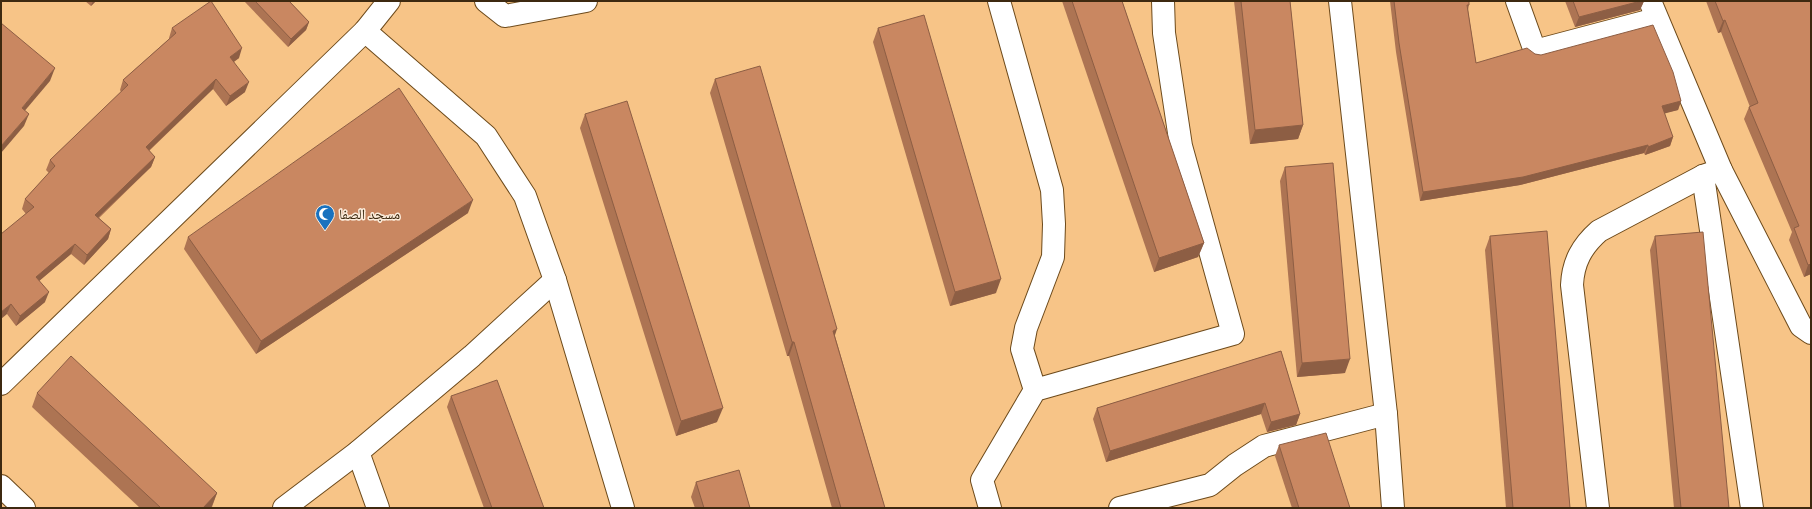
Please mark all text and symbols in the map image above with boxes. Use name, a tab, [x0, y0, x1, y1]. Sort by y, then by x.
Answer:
mosque icon: مسجد الصفا	[314, 203, 336, 231]
place label: مسجد الصفا	[339, 206, 400, 223]

